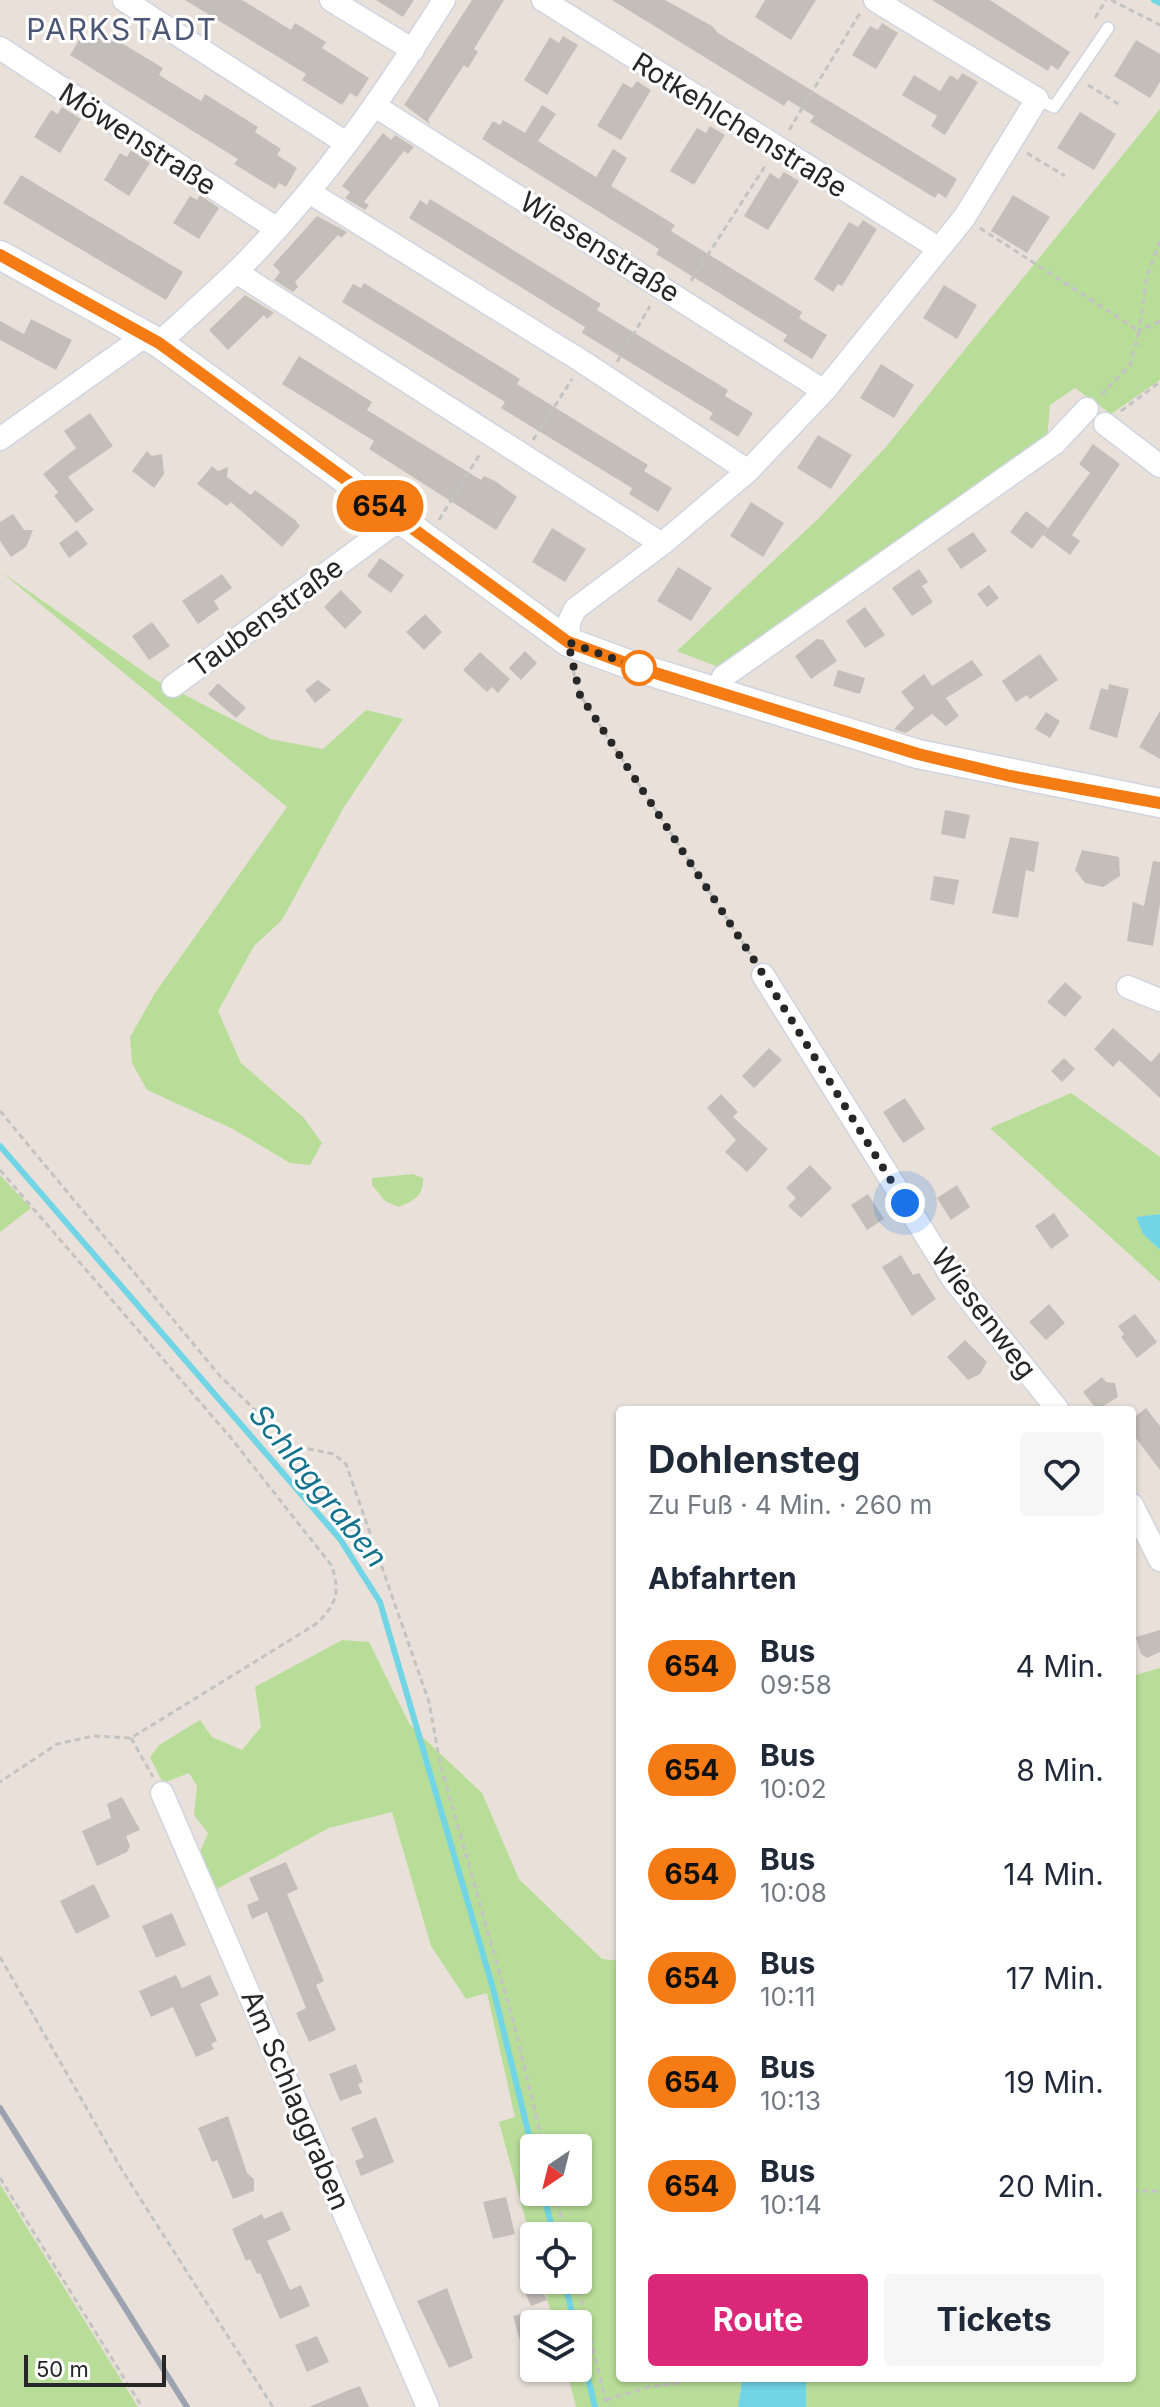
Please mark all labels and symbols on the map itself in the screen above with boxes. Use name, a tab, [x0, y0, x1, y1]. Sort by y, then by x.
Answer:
district label: PARKSTADT	[26, 11, 218, 47]
street label: Rotkehlchenstraße	[626, 45, 854, 205]
street label: Möwenstraße	[53, 76, 223, 202]
street label: Wiesenstraße	[514, 184, 686, 310]
line badge: 654	[334, 480, 426, 532]
street label: Taubenstraße	[182, 550, 350, 684]
unlabelled marker	[622, 651, 656, 685]
your location	[885, 1183, 925, 1223]
street label: Wiesenweg	[924, 1241, 1044, 1385]
water label: Schlaggraben	[242, 1397, 395, 1574]
street label: Am Schlaggraben	[234, 1985, 358, 2215]
north arrow	[520, 2134, 592, 2206]
scale bar	[24, 2351, 166, 2387]

